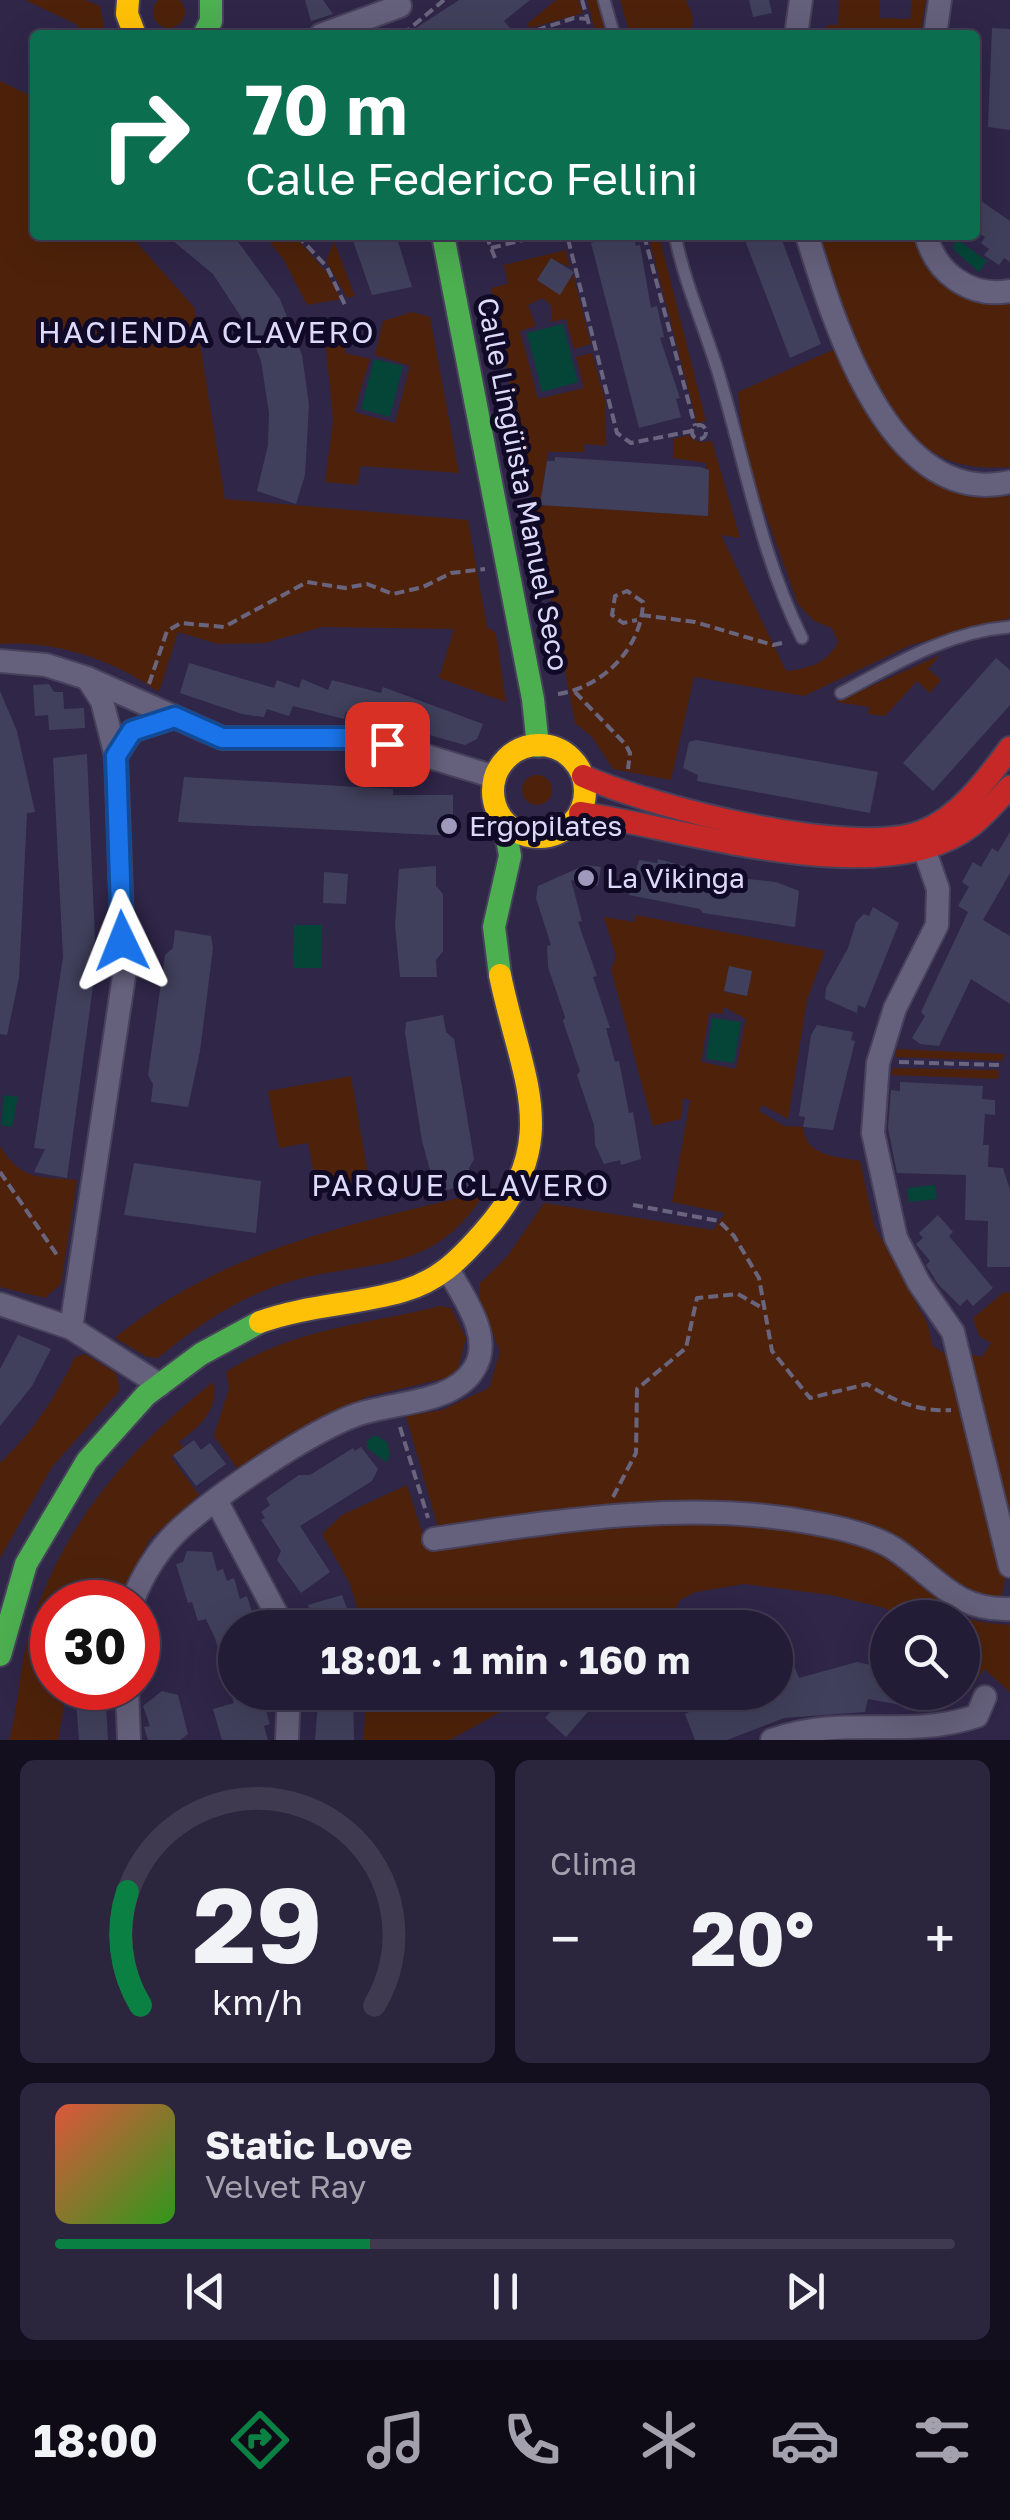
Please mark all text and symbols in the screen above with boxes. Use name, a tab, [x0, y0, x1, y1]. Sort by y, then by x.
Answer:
text: 70 m	[245, 66, 407, 150]
icon: right	[80, 70, 210, 200]
text: Calle Federico Fellini	[245, 151, 698, 205]
street label: Calle Lingüista Manuel Seco	[471, 295, 576, 673]
district label: HACIENDA CLAVERO	[38, 314, 376, 350]
pin	[345, 702, 430, 787]
icon: arrive	[360, 717, 415, 772]
place label: Ergopilates	[469, 809, 622, 842]
marker: Ergopilates	[438, 815, 460, 837]
place label: La Vikinga	[606, 861, 745, 894]
marker: La Vikinga	[575, 867, 597, 889]
position arrow	[70, 889, 174, 993]
district label: PARQUE CLAVERO	[311, 1167, 611, 1203]
speed limit sign: 30	[30, 1580, 160, 1710]
map controls	[870, 1600, 980, 1710]
button: search	[870, 1600, 980, 1710]
text: 18:01 · 1 min · 160 m	[321, 1637, 690, 1682]
text: Clima	[550, 1844, 637, 1882]
text: 29	[193, 1861, 322, 1986]
text: 20°	[691, 1892, 814, 1983]
text: −	[550, 1905, 580, 1971]
text: +	[925, 1905, 955, 1971]
text: km/h	[212, 1980, 303, 2023]
text: Static Love	[205, 2122, 412, 2167]
text: Velvet Ray	[205, 2167, 366, 2205]
icon: previous	[178, 2264, 233, 2319]
icon: pause	[478, 2264, 533, 2319]
icon: next	[778, 2264, 833, 2319]
icon: directions	[225, 2405, 295, 2475]
icon: music	[361, 2405, 431, 2475]
icon: phone	[497, 2405, 567, 2475]
icon: climate	[634, 2405, 704, 2475]
icon: car	[770, 2405, 840, 2475]
icon: filters	[907, 2405, 977, 2475]
text: 18:00	[33, 2413, 158, 2467]

